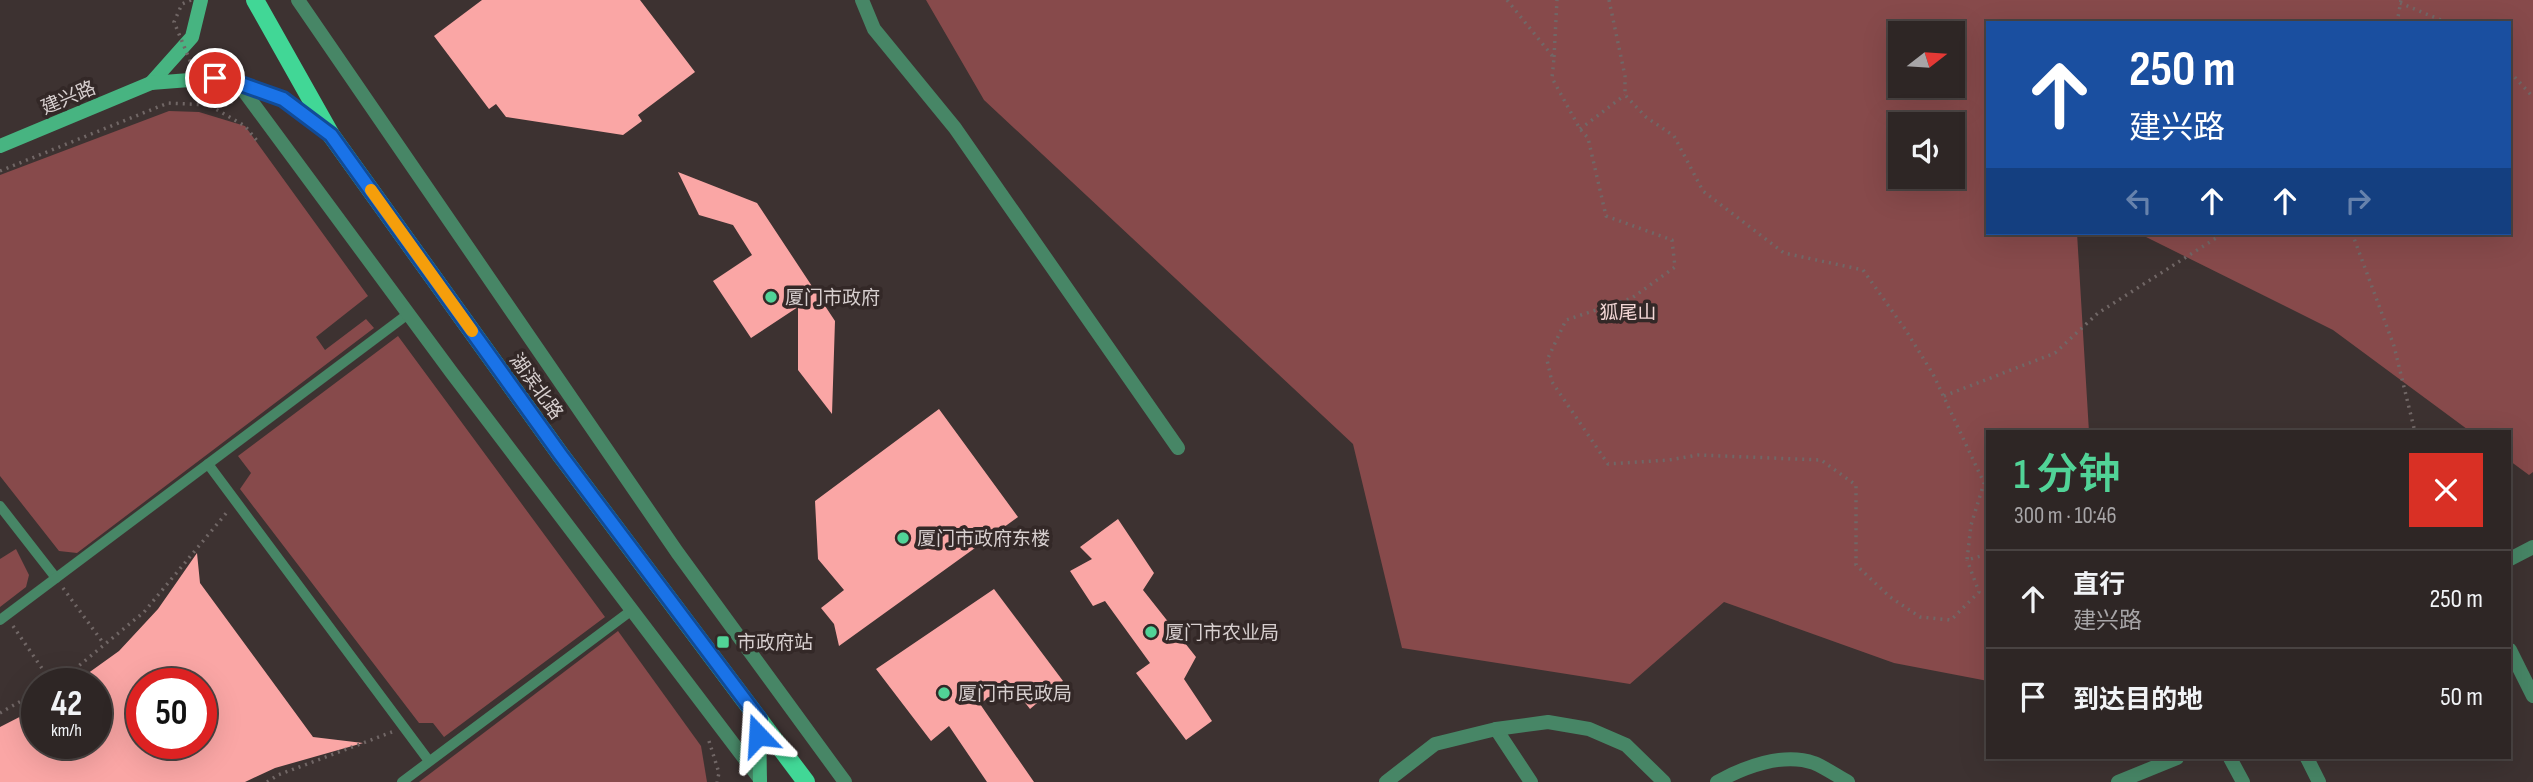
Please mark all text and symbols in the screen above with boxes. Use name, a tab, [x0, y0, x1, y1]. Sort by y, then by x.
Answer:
north arrow	[1888, 21, 1965, 98]
map controls	[1888, 21, 1965, 189]
text: 250 m	[2129, 41, 2235, 100]
pin	[185, 48, 245, 108]
icon: ahead	[2014, 49, 2105, 140]
icon: arrive	[196, 59, 234, 97]
street label: 建兴路	[38, 77, 99, 120]
text: 建兴路	[2129, 109, 2225, 148]
button: sound	[1888, 112, 1965, 189]
icon: left	[2120, 182, 2158, 220]
icon: ahead	[2193, 182, 2231, 220]
icon: ahead	[2266, 182, 2304, 220]
icon: right	[2339, 182, 2377, 220]
place label: 厦门市政府	[785, 287, 880, 310]
marker: 厦门市政府	[763, 289, 779, 305]
park label: 狐尾山	[1599, 302, 1657, 325]
street label: 湖滨北路	[504, 349, 567, 424]
text: 1 分钟	[2014, 450, 2120, 501]
button: close	[2409, 453, 2483, 527]
text: 300 m · 10:46	[2014, 502, 2117, 530]
place label: 厦门市政府东楼	[917, 528, 1050, 551]
marker: 厦门市政府东楼	[895, 530, 911, 546]
text: 直行	[2073, 570, 2125, 601]
icon: ahead	[2014, 580, 2052, 618]
text: 250 m	[2429, 584, 2483, 615]
text: 建兴路	[2073, 607, 2142, 635]
place label: 厦门市农业局	[1165, 622, 1279, 645]
marker: 厦门市农业局	[1143, 624, 1159, 640]
place label: 市政府站	[737, 632, 813, 655]
marker: 市政府站	[715, 634, 731, 650]
speed limit sign: 50	[126, 668, 217, 759]
icon: arrive	[2014, 678, 2052, 716]
text: 50 m	[2440, 682, 2483, 713]
text: 42	[51, 683, 82, 726]
place label: 厦门市民政局	[958, 683, 1072, 706]
marker: 厦门市民政局	[936, 685, 952, 701]
text: 到达目的地	[2073, 685, 2203, 716]
position arrow	[721, 698, 795, 772]
text: km/h	[51, 720, 82, 741]

